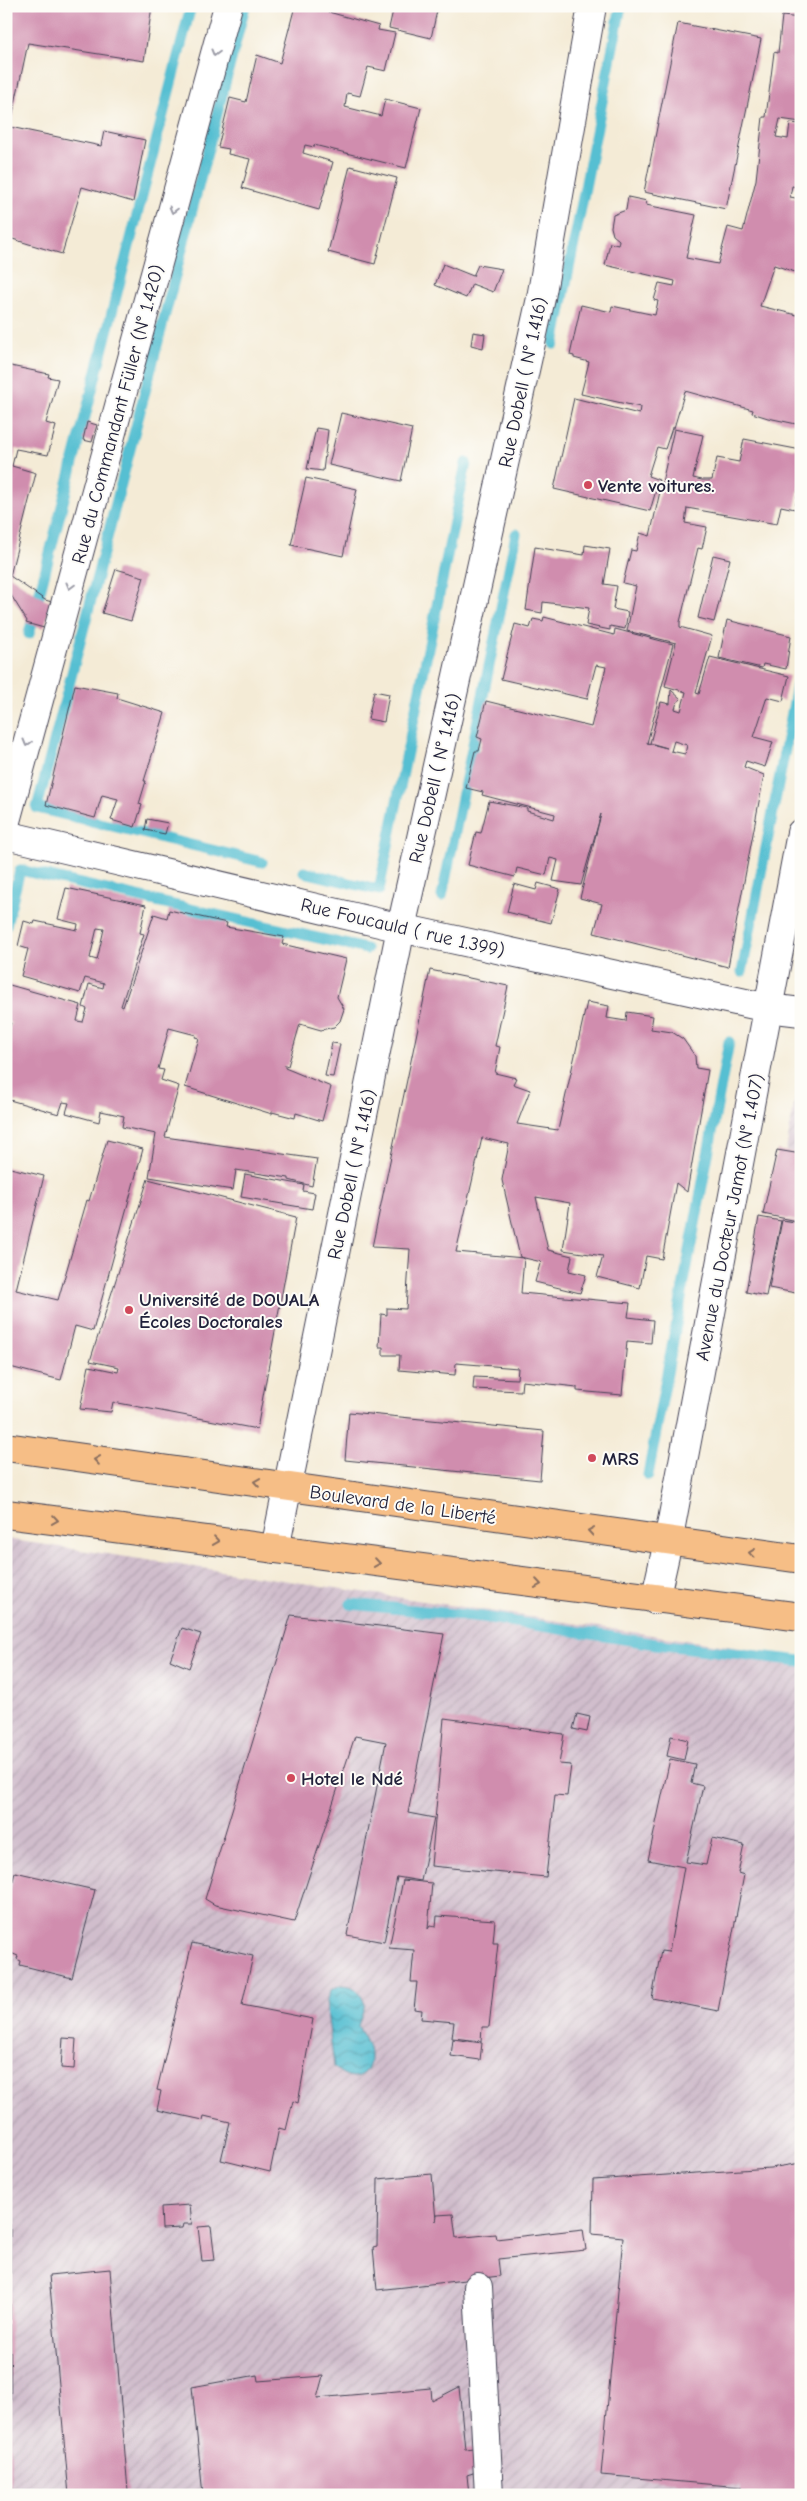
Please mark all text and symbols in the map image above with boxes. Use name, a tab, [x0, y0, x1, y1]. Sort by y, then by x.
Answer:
one-way arrow	[211, 49, 221, 57]
one-way arrow	[168, 206, 178, 214]
street label: Rue du Commandant Füller (N° 1.420)	[67, 262, 169, 566]
street label: Rue Dobell ( N° 1.416)	[494, 295, 552, 469]
place label: Vente voitures.	[598, 475, 715, 497]
marker: Vente voitures.	[582, 479, 594, 491]
one-way arrow	[65, 582, 76, 591]
street label: Rue Dobell ( N° 1.416)	[405, 691, 465, 865]
one-way arrow	[23, 739, 33, 747]
street label: Rue Foucauld ( rue 1.399)	[299, 894, 507, 962]
street label: Avenue du Docteur Jamot (N° 1.407)	[691, 1072, 769, 1363]
street label: Rue Dobell ( N° 1.416)	[323, 1087, 381, 1261]
place label: Université de DOUALA Écoles Doctorales	[139, 1289, 320, 1333]
marker: Université de DOUALA Écoles Doctorales	[123, 1304, 135, 1316]
place label: MRS	[602, 1448, 639, 1470]
marker: MRS	[586, 1452, 598, 1464]
one-way arrow	[92, 1455, 101, 1465]
one-way arrow	[253, 1478, 262, 1488]
street label: Boulevard de la Liberté	[308, 1481, 497, 1529]
one-way arrow	[51, 1514, 59, 1525]
one-way arrow	[587, 1526, 595, 1537]
one-way arrow	[212, 1535, 220, 1546]
one-way arrow	[748, 1548, 756, 1559]
one-way arrow	[373, 1557, 381, 1568]
one-way arrow	[534, 1578, 542, 1589]
place label: Hotel le Ndé	[301, 1768, 403, 1790]
marker: Hotel le Ndé	[285, 1772, 297, 1784]

